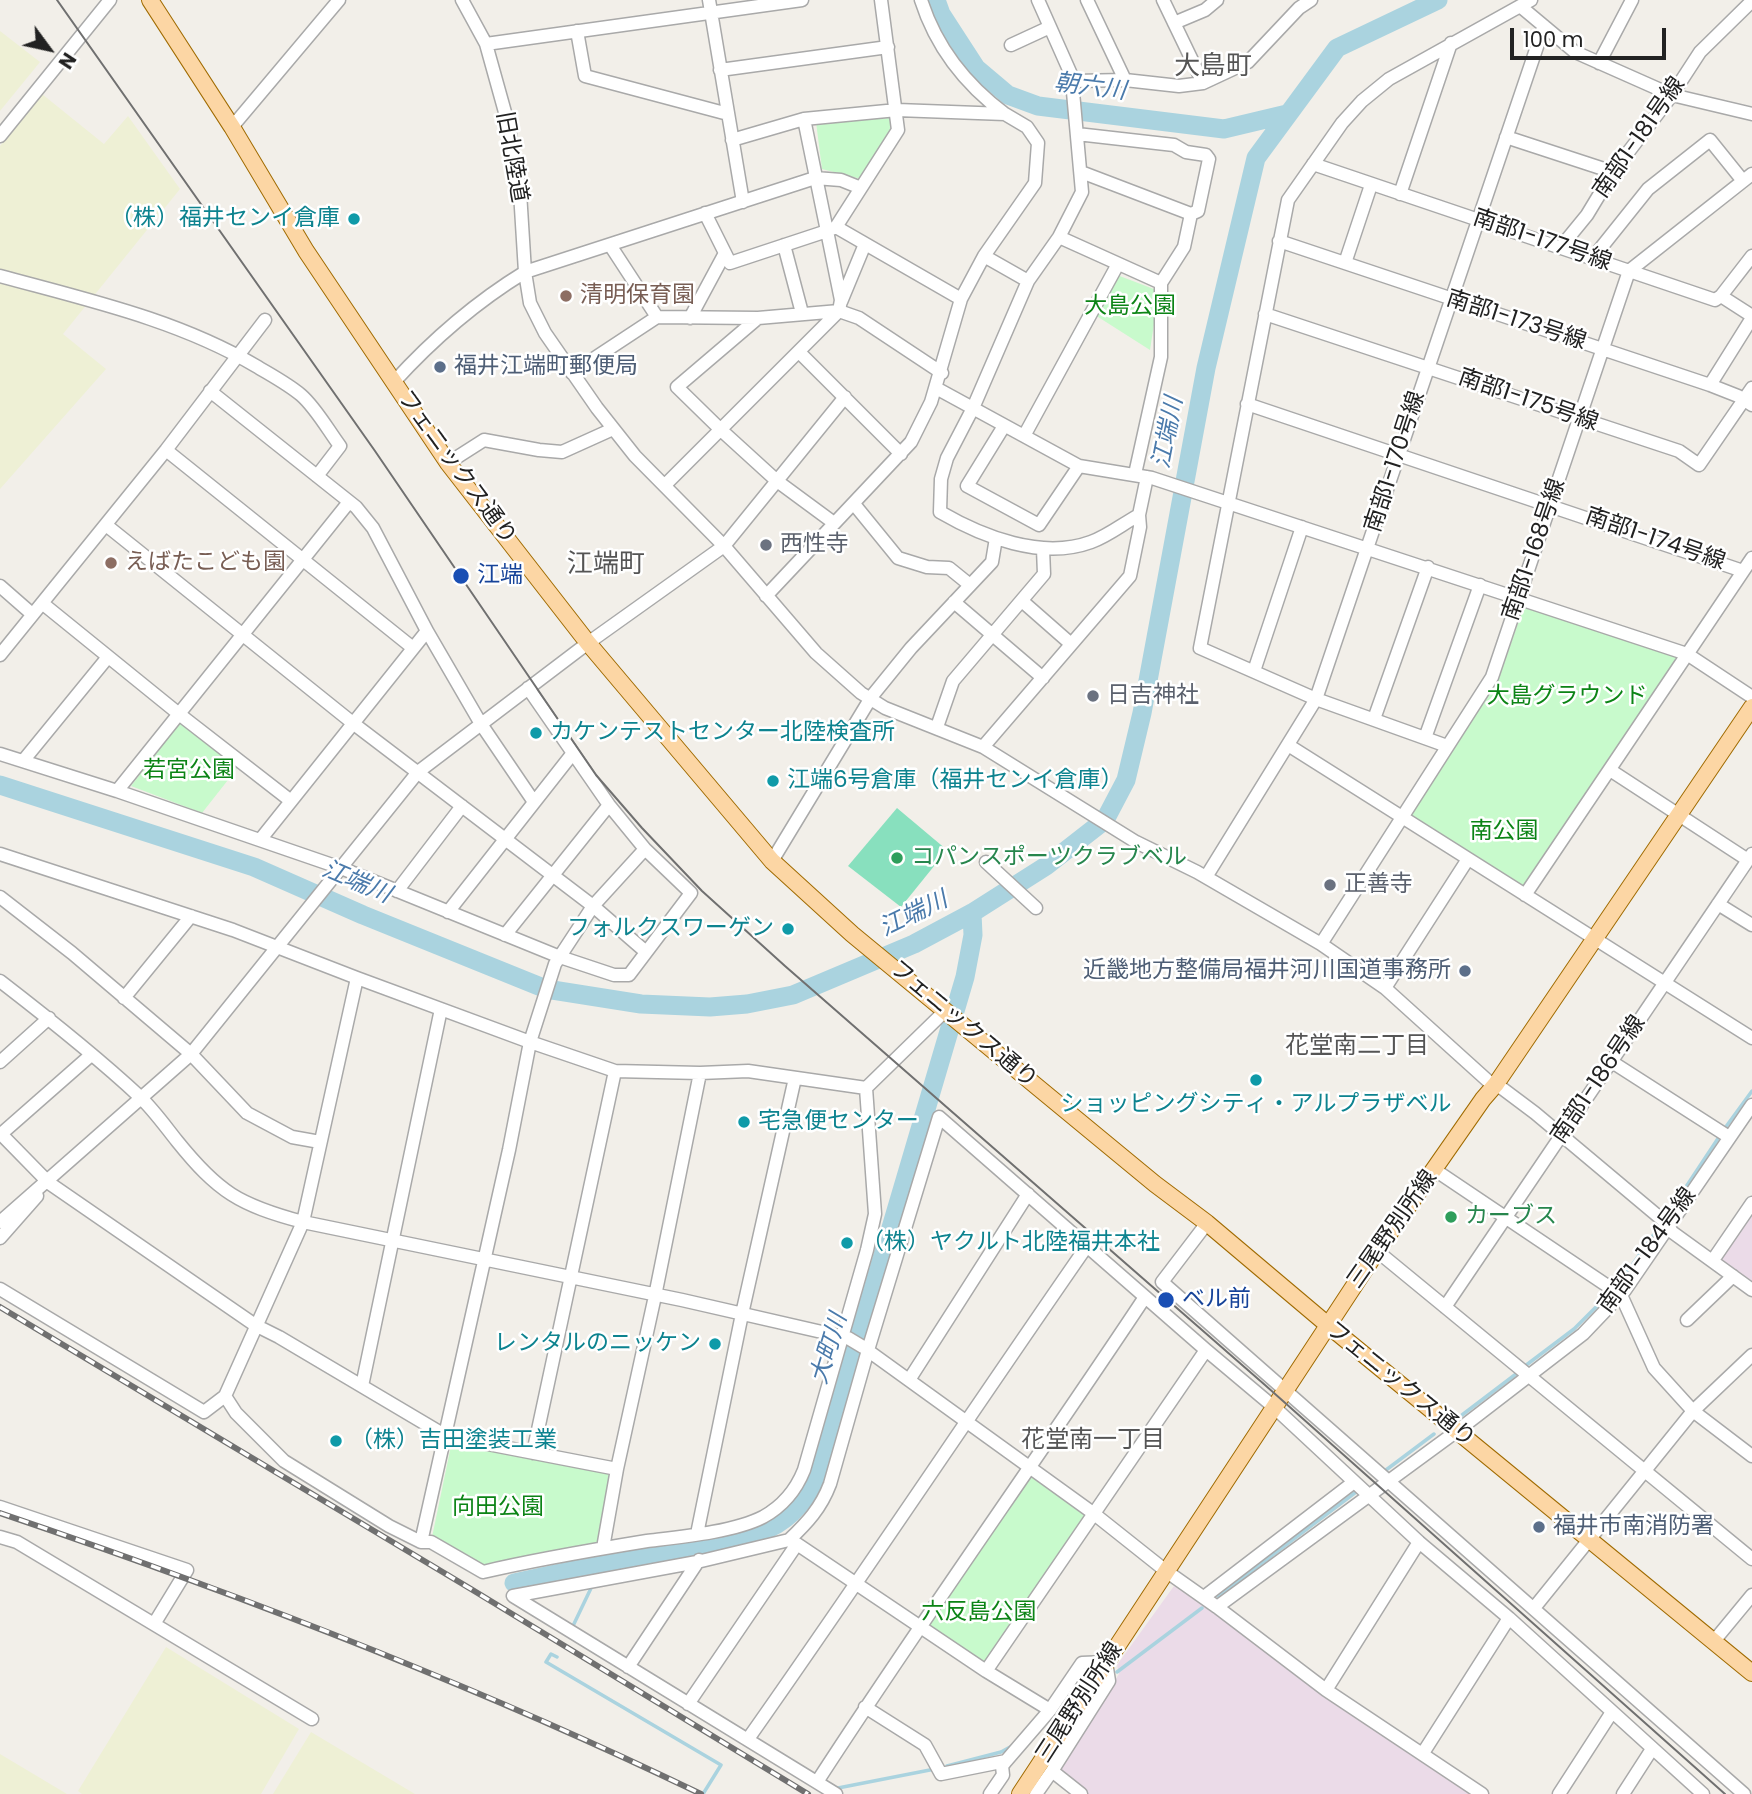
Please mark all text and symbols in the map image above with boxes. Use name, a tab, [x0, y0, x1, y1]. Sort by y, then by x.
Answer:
north arrow	[14, 14, 84, 84]
scale bar	[1514, 14, 1670, 58]
text: 100 m	[1523, 25, 1583, 54]
text: N	[52, 47, 82, 74]
district label: 大島町	[1174, 51, 1252, 83]
water label: 朝六川	[1053, 69, 1127, 107]
street label: 南部1-181号線	[1588, 72, 1692, 204]
street label: 旧北陸道	[489, 109, 533, 205]
street label: 南部1-177号線	[1469, 204, 1615, 278]
place label: （株）福井センイ倉庫	[110, 205, 340, 233]
marker: （株）福井センイ倉庫	[346, 211, 362, 227]
place label: 清明保育園	[580, 282, 695, 310]
street label: 南部1-173号線	[1443, 285, 1589, 357]
marker: 清明保育園	[558, 288, 574, 304]
park label: 大島公園	[1084, 293, 1176, 321]
place label: 福井江端町郵便局	[454, 353, 638, 381]
marker: 福井江端町郵便局	[432, 359, 448, 375]
street label: 南部1-175号線	[1454, 364, 1602, 438]
street label: フェニックス通り	[391, 385, 521, 551]
street label: 南部1-170号線	[1360, 388, 1432, 536]
water label: 江端川	[1148, 395, 1190, 471]
street label: 南部1-168号線	[1498, 475, 1572, 625]
street label: 南部1-174号線	[1581, 503, 1729, 577]
place label: 西性寺	[780, 531, 849, 559]
marker: 西性寺	[758, 537, 774, 553]
place label: えばたこども園	[125, 549, 286, 577]
district label: 江端町	[567, 549, 645, 581]
marker: えばたこども園	[103, 555, 119, 571]
place label: 江端	[477, 562, 523, 590]
marker: 江端	[451, 566, 471, 586]
place label: 日吉神社	[1107, 682, 1199, 710]
park label: 大島グラウンド	[1487, 683, 1647, 711]
marker: 日吉神社	[1085, 688, 1101, 704]
place label: カケンテストセンター北陸検査所	[550, 719, 895, 747]
marker: カケンテストセンター北陸検査所	[528, 725, 544, 741]
park label: 若宮公園	[143, 757, 235, 785]
place label: 江端6号倉庫（福井センイ倉庫）	[787, 767, 1124, 795]
marker: 江端6号倉庫（福井センイ倉庫）	[765, 773, 781, 789]
park label: 南公園	[1470, 818, 1538, 846]
place label: コパンスポーツクラブベル	[911, 844, 1187, 872]
marker: コパンスポーツクラブベル	[889, 850, 905, 866]
water label: 江端川	[317, 856, 395, 910]
place label: 正善寺	[1344, 871, 1413, 899]
marker: 正善寺	[1322, 877, 1338, 893]
water label: 江端川	[875, 886, 953, 944]
place label: フォルクスワーゲン	[567, 915, 774, 943]
marker: フォルクスワーゲン	[780, 921, 796, 937]
street label: フェニックス通り	[884, 955, 1042, 1095]
place label: 近畿地方整備局福井河川国道事務所	[1083, 957, 1451, 985]
marker: 近畿地方整備局福井河川国道事務所	[1457, 963, 1473, 979]
street label: 南部1-186号線	[1546, 1011, 1652, 1149]
district label: 花堂南二丁目	[1285, 1033, 1429, 1061]
marker: ショッピングシティ・アルプラザベル	[1248, 1072, 1264, 1088]
place label: ショッピングシティ・アルプラザベル	[1061, 1091, 1451, 1119]
place label: 宅急便センター	[758, 1108, 919, 1136]
marker: 宅急便センター	[736, 1114, 752, 1130]
street label: 三尾野別所線	[1342, 1166, 1444, 1294]
street label: 南部1-184号線	[1593, 1183, 1703, 1319]
place label: カーブス	[1465, 1203, 1557, 1231]
marker: カーブス	[1443, 1209, 1459, 1225]
place label: （株）ヤクルト北陸福井本社	[861, 1229, 1160, 1257]
marker: （株）ヤクルト北陸福井本社	[839, 1235, 855, 1251]
place label: ベル前	[1182, 1286, 1251, 1314]
marker: ベル前	[1156, 1290, 1176, 1310]
water label: 大町川	[806, 1310, 854, 1388]
street label: フェニックス通り	[1320, 1316, 1480, 1454]
place label: レンタルのニッケン	[494, 1330, 701, 1358]
marker: レンタルのニッケン	[707, 1336, 723, 1352]
place label: （株）吉田塗装工業	[350, 1427, 557, 1455]
district label: 花堂南一丁目	[1021, 1427, 1165, 1455]
marker: （株）吉田塗装工業	[328, 1433, 344, 1449]
park label: 向田公園	[452, 1494, 544, 1522]
place label: 福井市南消防署	[1553, 1513, 1714, 1541]
marker: 福井市南消防署	[1531, 1519, 1547, 1535]
park label: 六反島公園	[922, 1599, 1036, 1627]
street label: 三尾野別所線	[1031, 1638, 1129, 1768]

